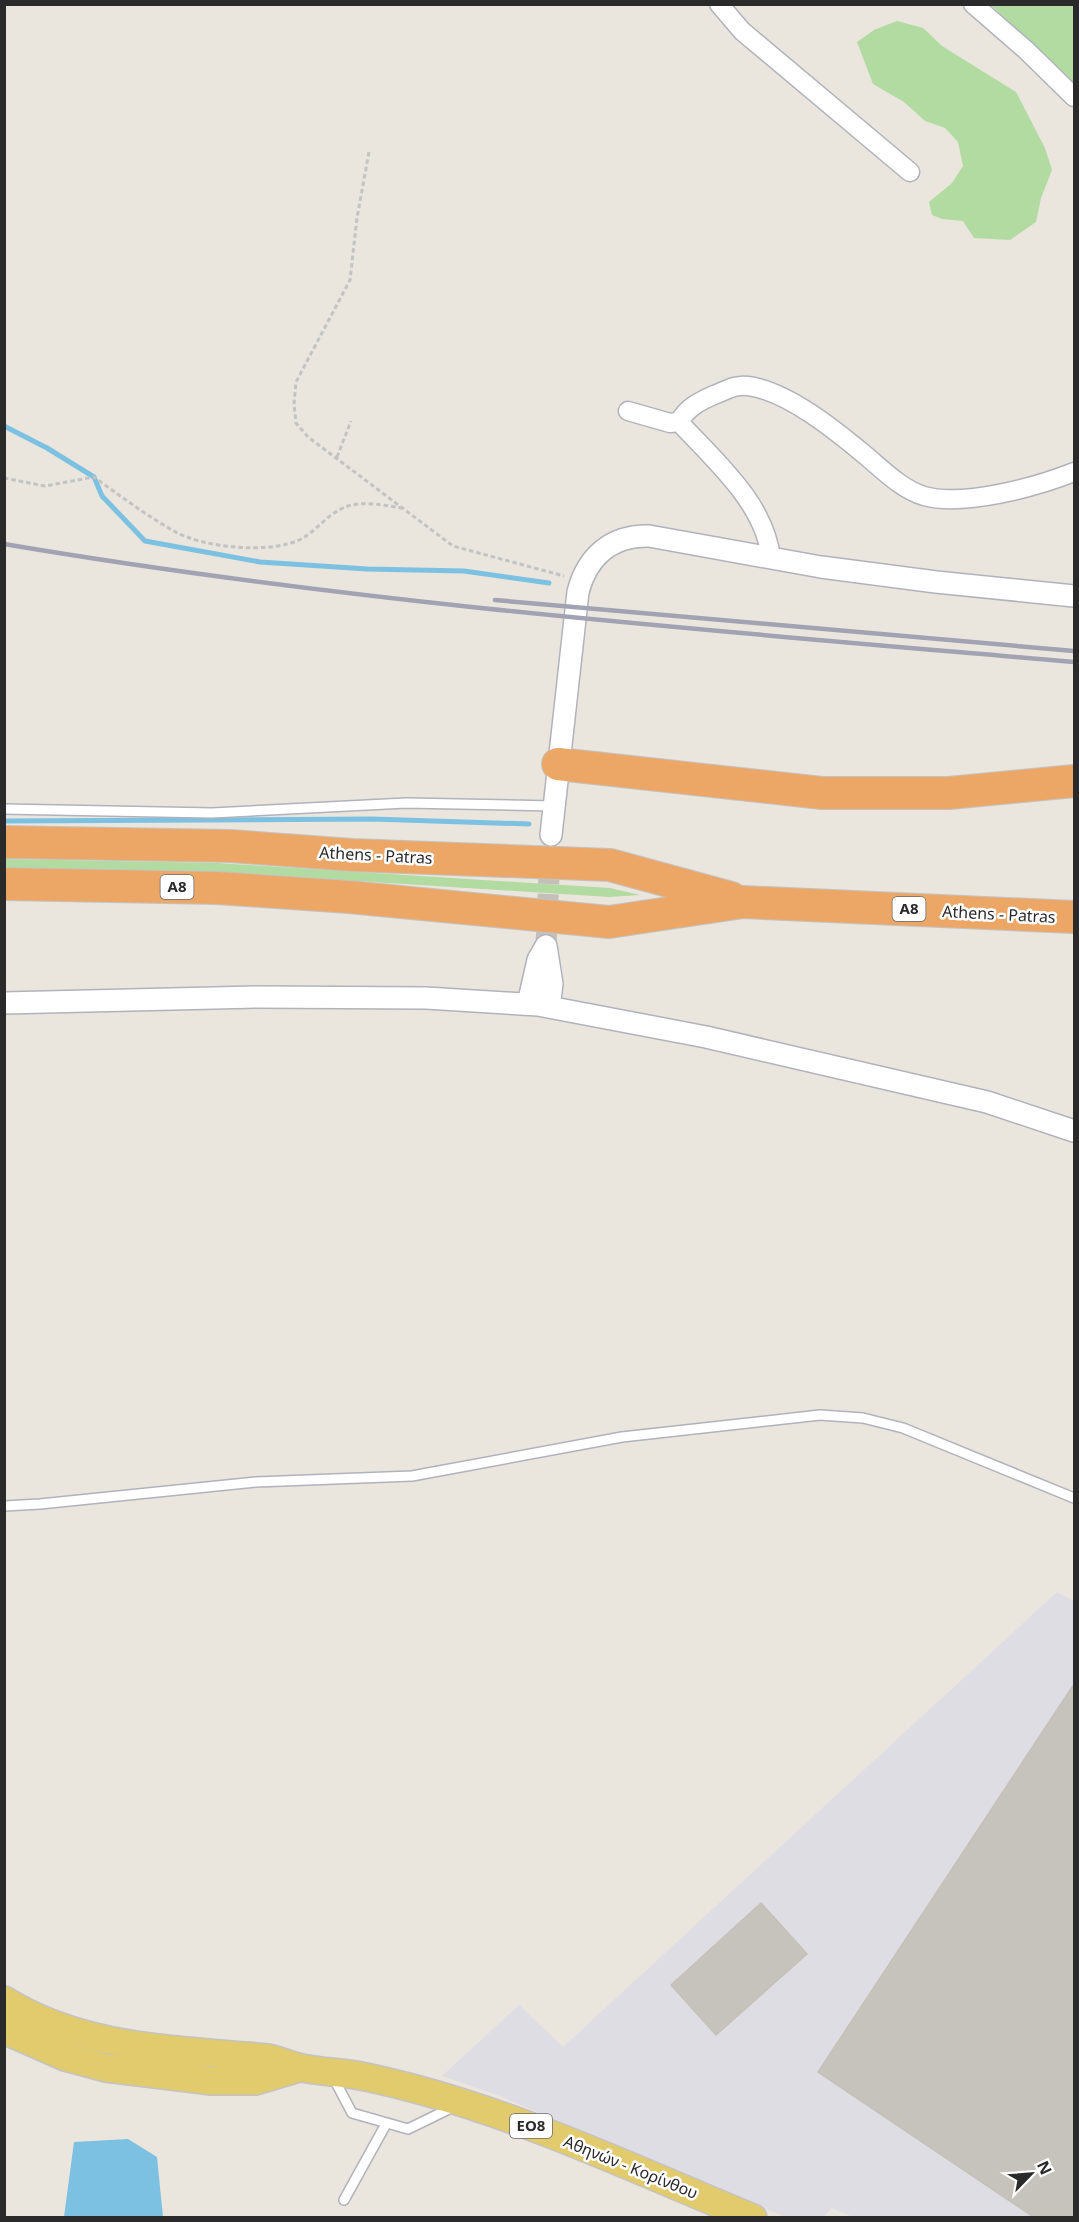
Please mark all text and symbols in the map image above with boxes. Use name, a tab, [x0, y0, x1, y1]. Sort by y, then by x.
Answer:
street label: Athens - Patras	[319, 841, 433, 869]
road number: Α8	[160, 875, 194, 899]
road number: Α8	[892, 897, 926, 921]
street label: Athens - Patras	[942, 900, 1056, 928]
road number: ΕΟ8	[510, 2114, 552, 2138]
street label: Αθηνών - Κορίνθου	[561, 2130, 701, 2204]
north arrow	[1001, 2144, 1061, 2204]
text: N	[1032, 2157, 1057, 2178]

